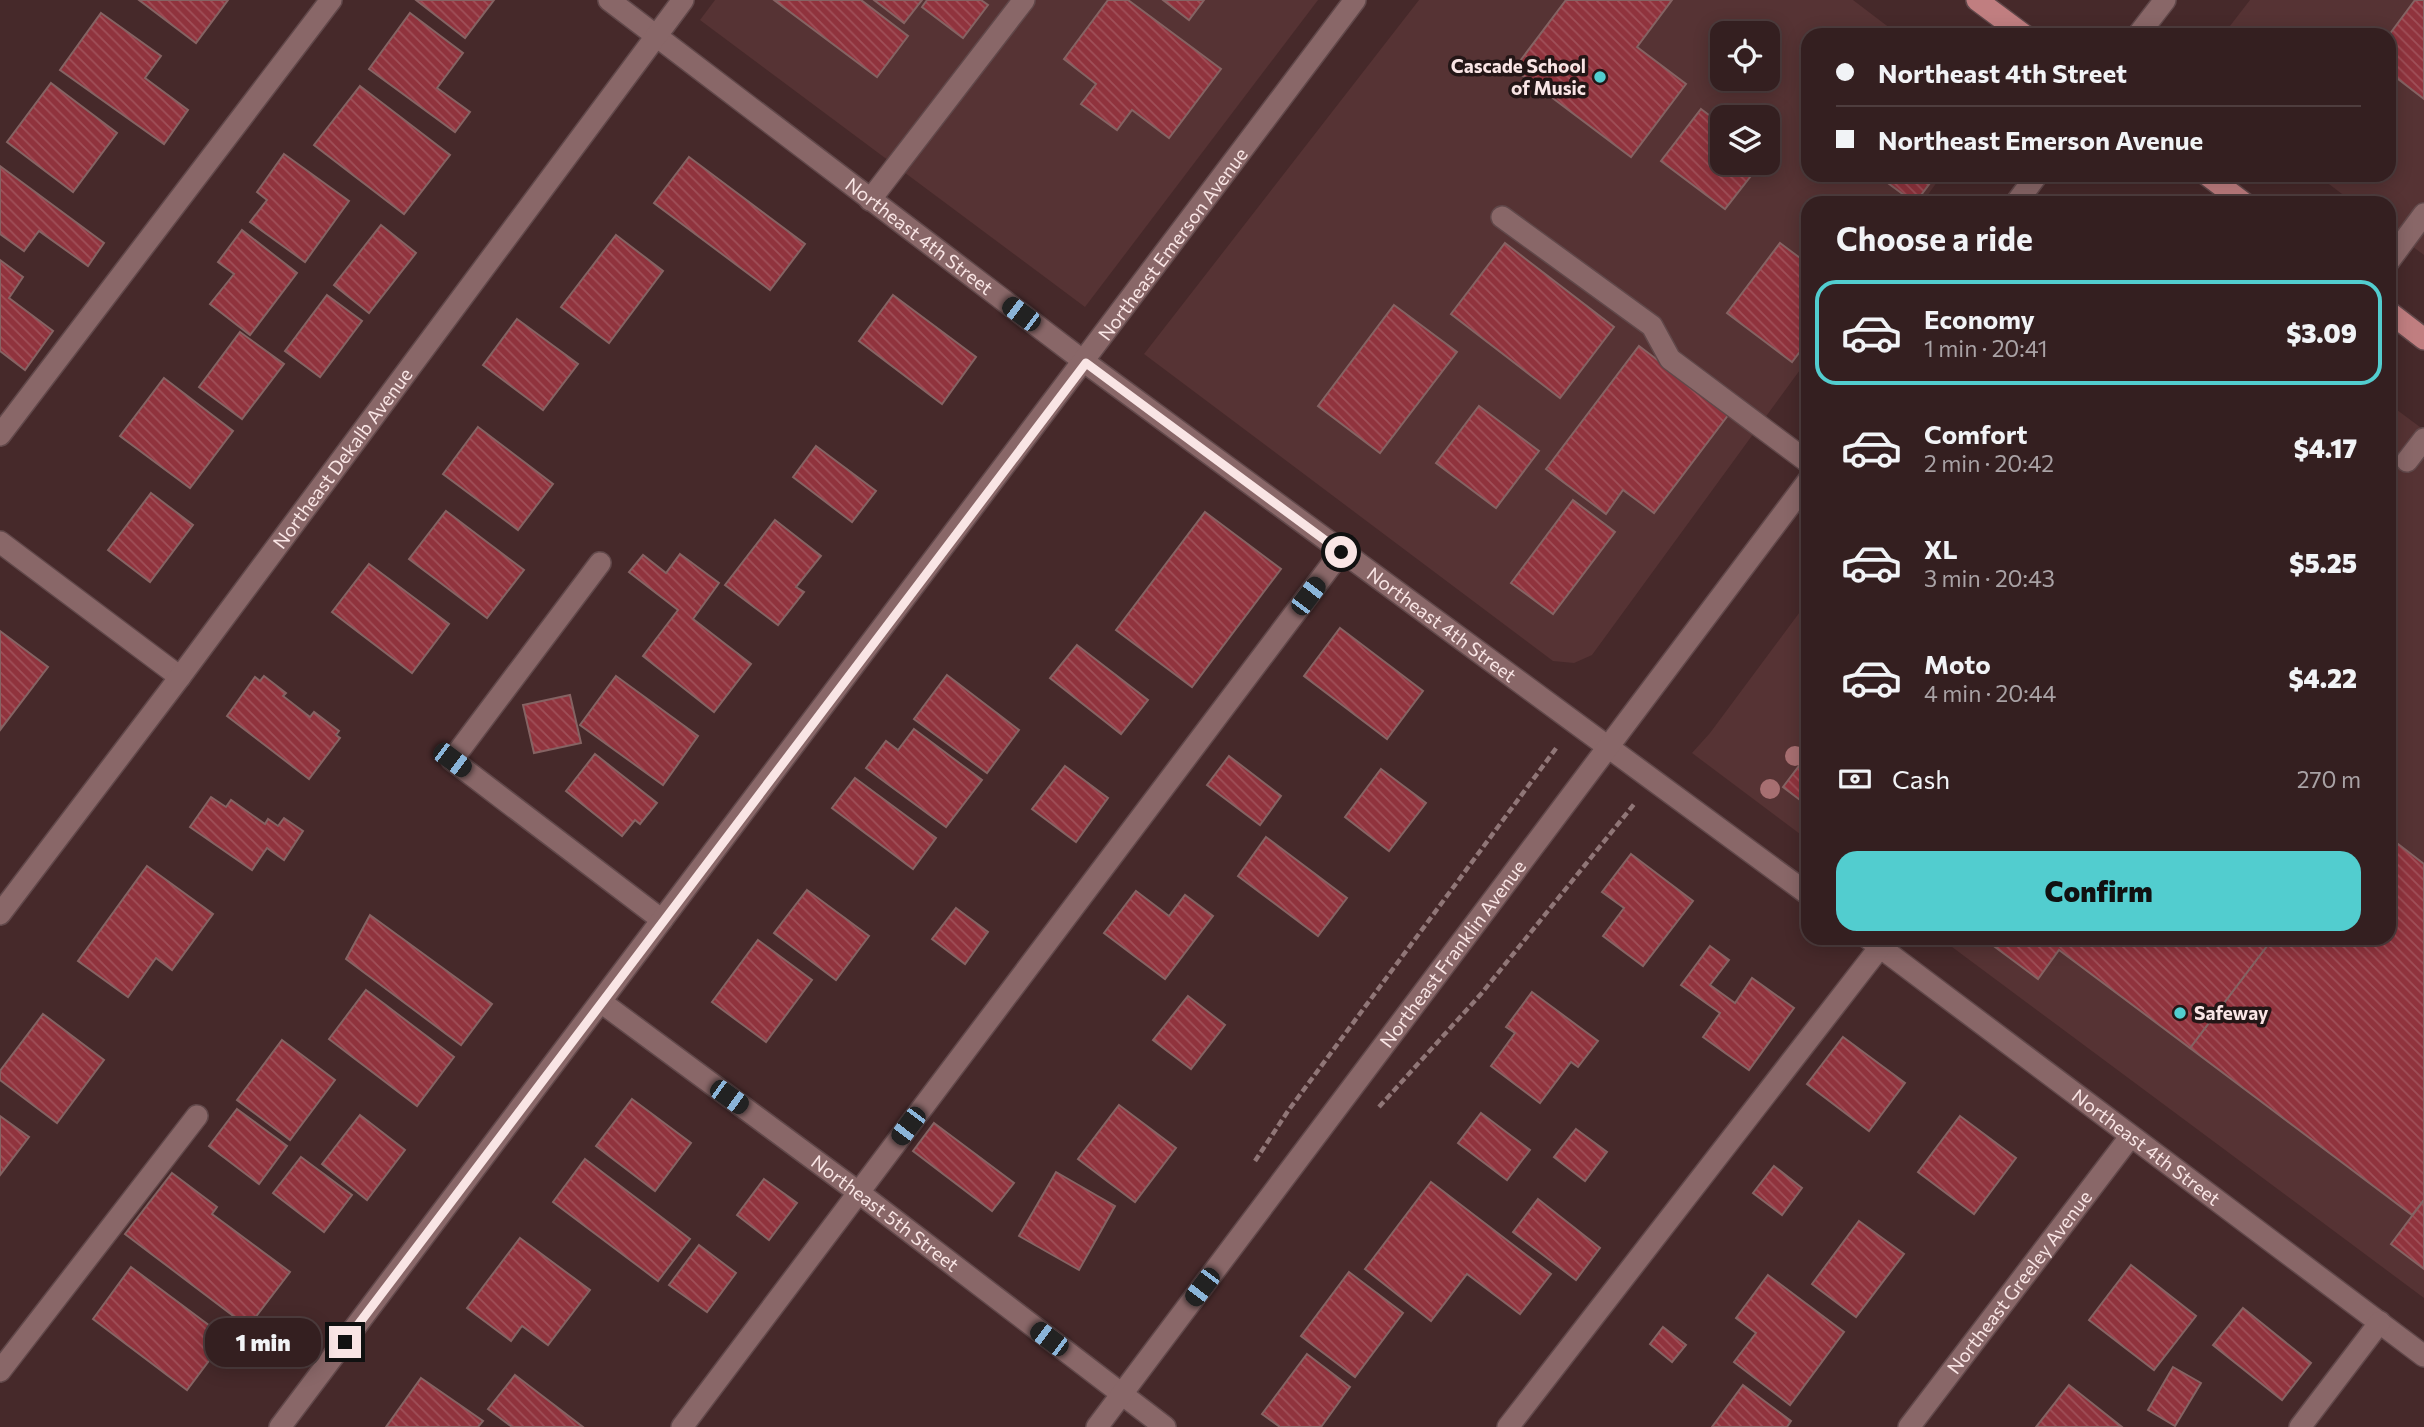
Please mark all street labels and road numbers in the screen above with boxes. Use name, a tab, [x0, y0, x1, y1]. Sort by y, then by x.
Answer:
street label: Northeast Emerson Avenue	[1093, 143, 1252, 345]
street label: Northeast 4th Street	[841, 172, 998, 299]
street label: Northeast Dekalb Avenue	[267, 363, 417, 553]
street label: Northeast 4th Street	[1363, 562, 1521, 687]
street label: Northeast Franklin Avenue	[1374, 855, 1530, 1052]
street label: Northeast 4th Street	[2068, 1084, 2225, 1210]
street label: Northeast 5th Street	[807, 1150, 964, 1276]
street label: Northeast Greeley Avenue	[1942, 1186, 2096, 1378]

